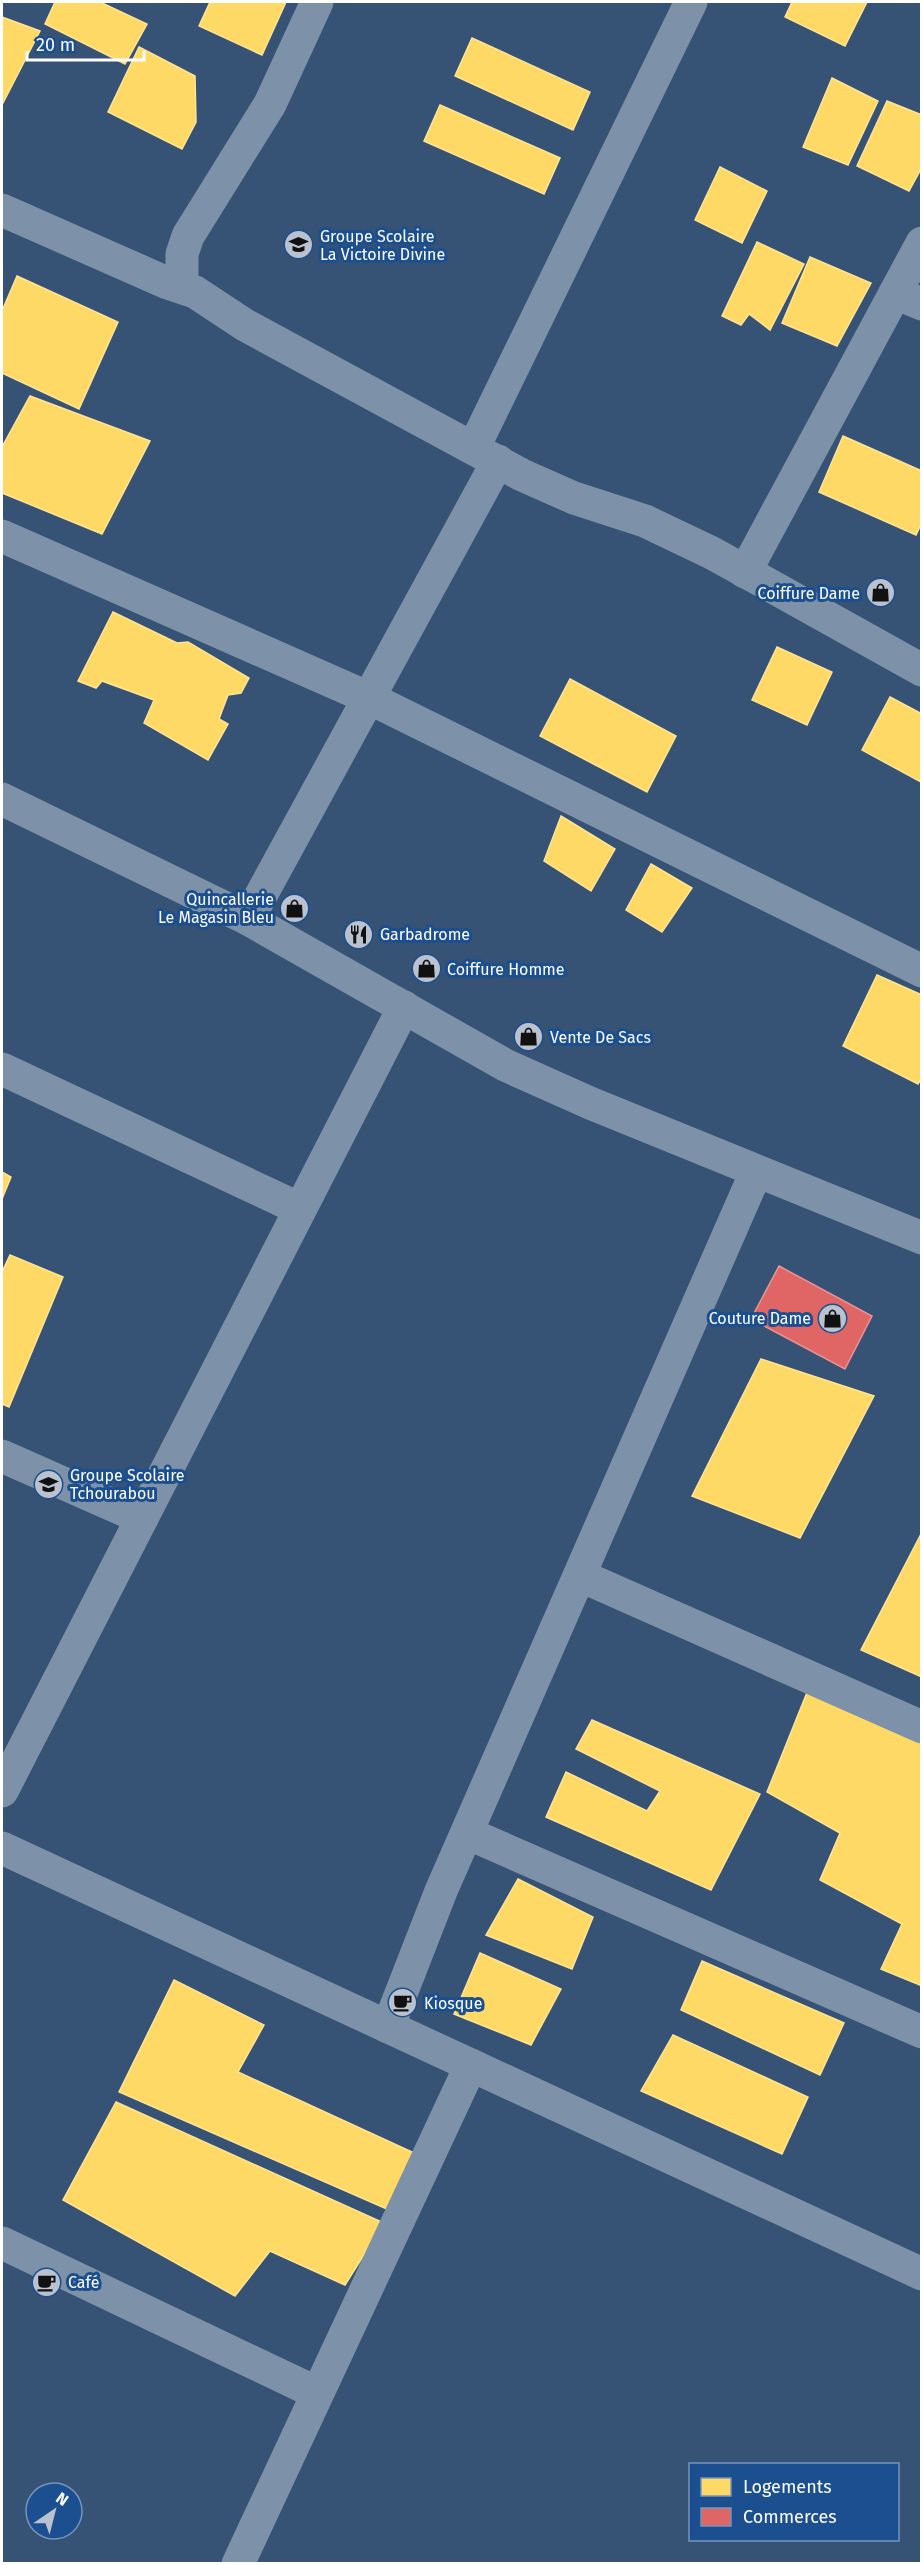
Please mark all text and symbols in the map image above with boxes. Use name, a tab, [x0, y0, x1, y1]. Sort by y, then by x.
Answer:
scale bar	[27, 24, 144, 62]
text: 20 m	[36, 34, 75, 56]
place label: Groupe Scolaire La Victoire Divine	[320, 227, 445, 264]
school or university icon: Groupe Scolaire La Victoire Divine	[283, 229, 315, 261]
shop icon: Coiffure Dame	[865, 577, 897, 609]
place label: Coiffure Dame	[758, 584, 860, 603]
place label: Quincallerie Le Magasin Bleu	[158, 890, 274, 927]
shop icon: Quincallerie Le Magasin Bleu	[279, 892, 311, 924]
restaurant icon: Garbadrome	[343, 918, 375, 950]
place label: Garbadrome	[380, 925, 470, 944]
shop icon: Coiffure Homme	[410, 953, 442, 985]
place label: Coiffure Homme	[447, 960, 565, 979]
shop icon: Vente De Sacs	[513, 1021, 545, 1053]
place label: Vente De Sacs	[550, 1028, 651, 1047]
shop icon: Couture Dame	[816, 1302, 848, 1334]
place label: Couture Dame	[709, 1309, 811, 1328]
place label: Groupe Scolaire Tchourabou	[70, 1466, 185, 1503]
school or university icon: Groupe Scolaire Tchourabou	[33, 1468, 65, 1500]
cafe icon: Kiosque	[387, 1987, 419, 2019]
place label: Kiosque	[424, 1994, 482, 2013]
cafe icon: Café	[31, 2266, 63, 2298]
place label: Café	[68, 2273, 99, 2292]
legend	[689, 2463, 899, 2541]
text: Logements	[743, 2476, 832, 2498]
north arrow	[24, 2481, 84, 2541]
text: N	[53, 2488, 72, 2510]
text: Commerces	[743, 2506, 837, 2528]

